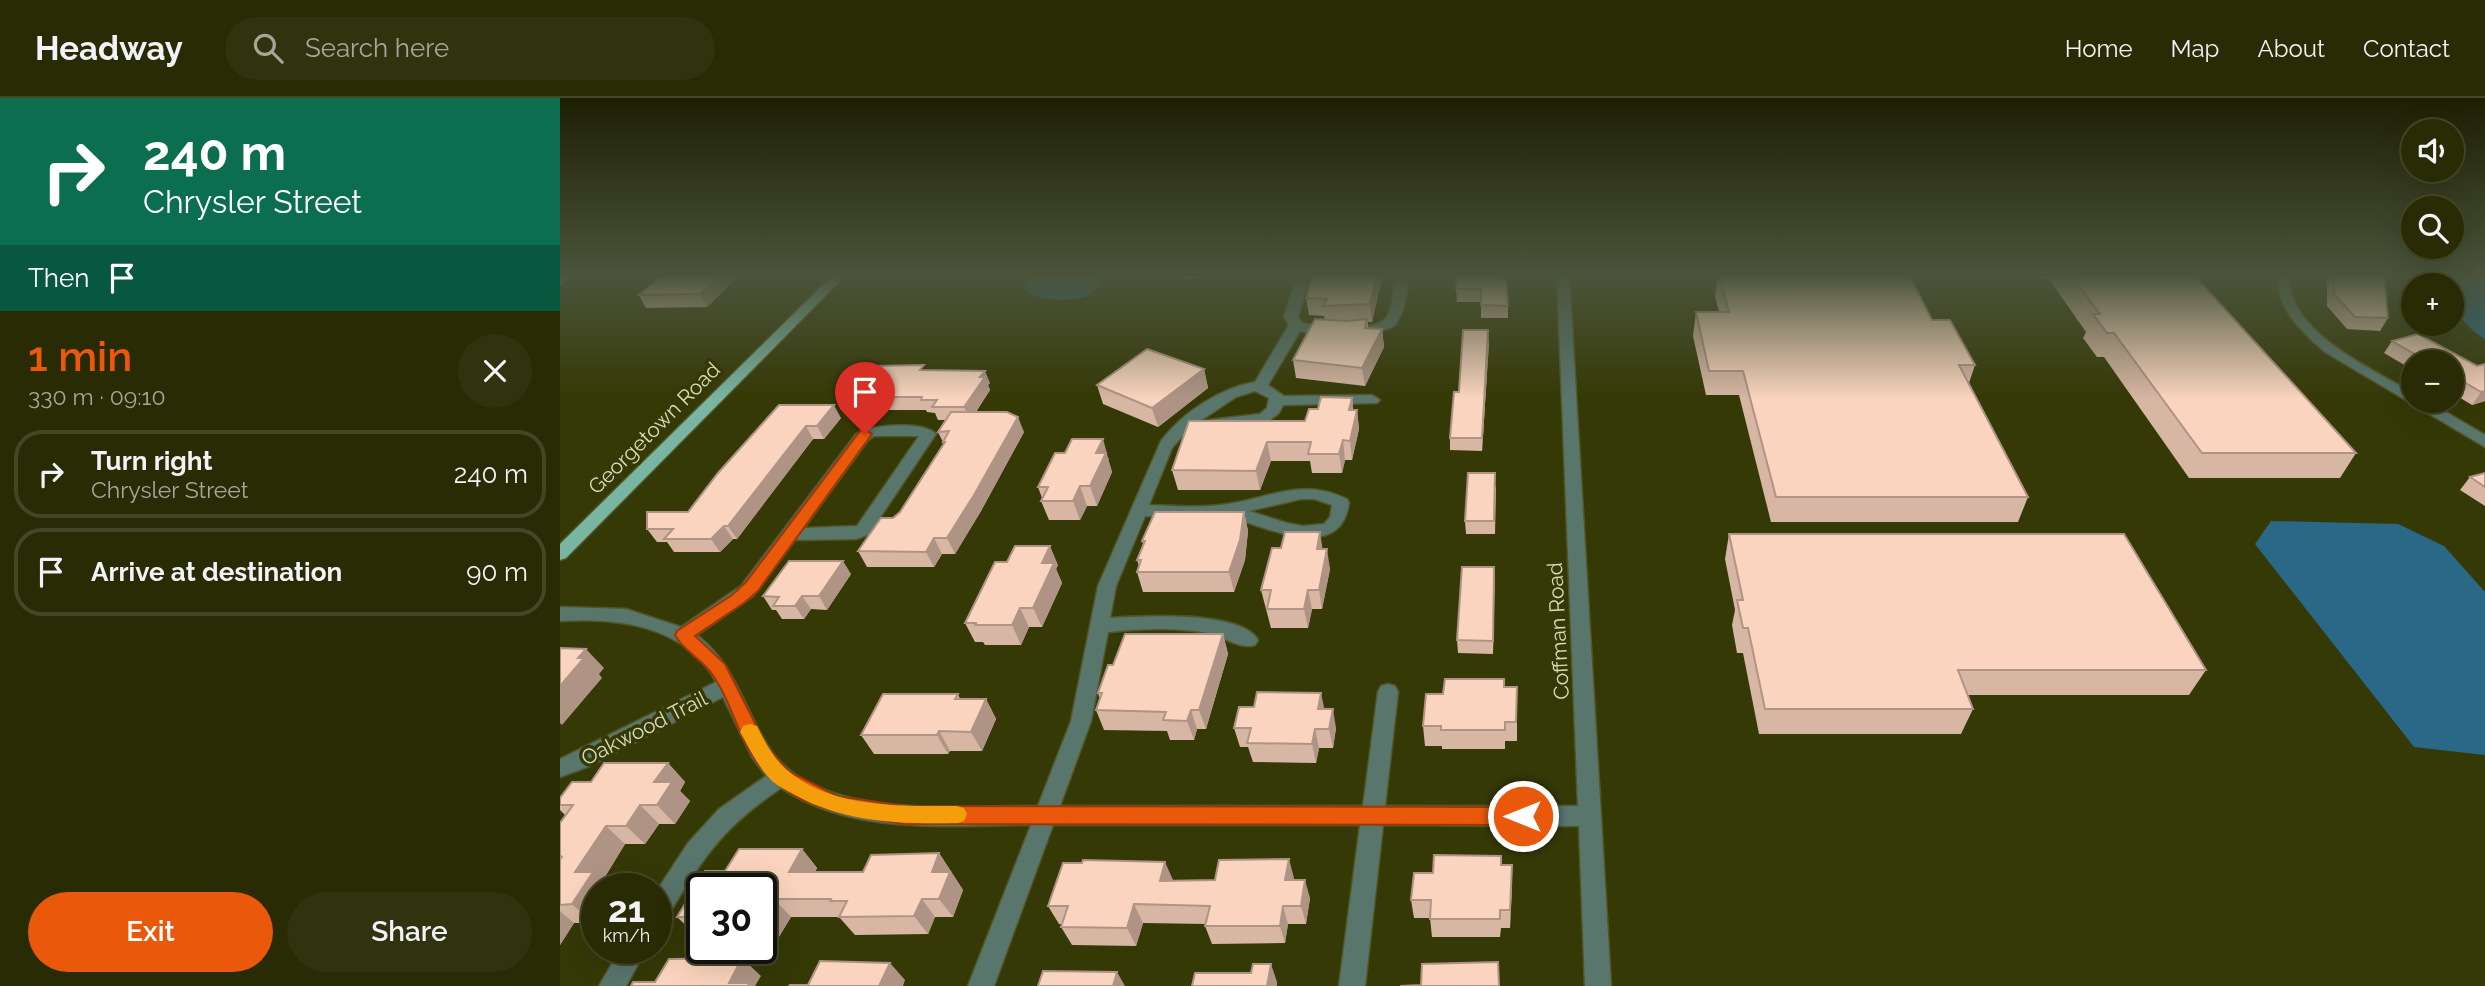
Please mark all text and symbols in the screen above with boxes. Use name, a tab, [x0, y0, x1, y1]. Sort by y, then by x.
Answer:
search box	[225, 17, 715, 80]
text: Headway	[35, 29, 183, 68]
icon: search	[249, 29, 287, 67]
text: Search here	[305, 33, 449, 63]
text: Home	[2065, 34, 2133, 63]
text: Map	[2171, 34, 2219, 63]
text: About	[2257, 34, 2325, 63]
text: Contact	[2363, 34, 2450, 63]
map controls	[2401, 119, 2464, 413]
button: sound	[2401, 119, 2464, 182]
text: 240 m	[143, 124, 286, 181]
icon: right	[28, 126, 119, 217]
text: Chrysler Street	[143, 183, 362, 220]
button: search	[2401, 196, 2464, 259]
icon: arrive	[103, 259, 141, 297]
text: Then	[28, 263, 89, 293]
button: +	[2401, 273, 2464, 336]
text: 1 min	[28, 332, 132, 381]
button: close	[458, 334, 532, 408]
button: −	[2401, 350, 2464, 413]
street label: Georgetown Road	[583, 357, 725, 499]
pin	[835, 362, 895, 434]
icon: arrive	[846, 373, 884, 411]
text: 330 m · 09:10	[28, 383, 166, 410]
text: Turn right	[91, 446, 212, 476]
icon: right	[32, 455, 70, 493]
text: 240 m	[454, 459, 528, 489]
text: Chrysler Street	[91, 476, 248, 503]
icon: arrive	[32, 553, 70, 591]
text: Arrive at destination	[91, 557, 342, 587]
text: 90 m	[466, 557, 528, 587]
street label: Coffman Road	[1542, 562, 1574, 700]
street label: Oakwood Trail	[577, 685, 711, 770]
position arrow	[1486, 779, 1560, 853]
speed limit sign: 30	[686, 873, 777, 964]
text: 21	[608, 889, 645, 930]
button: Exit	[28, 892, 273, 972]
button: Share	[287, 892, 532, 972]
text: km/h	[603, 925, 650, 946]

